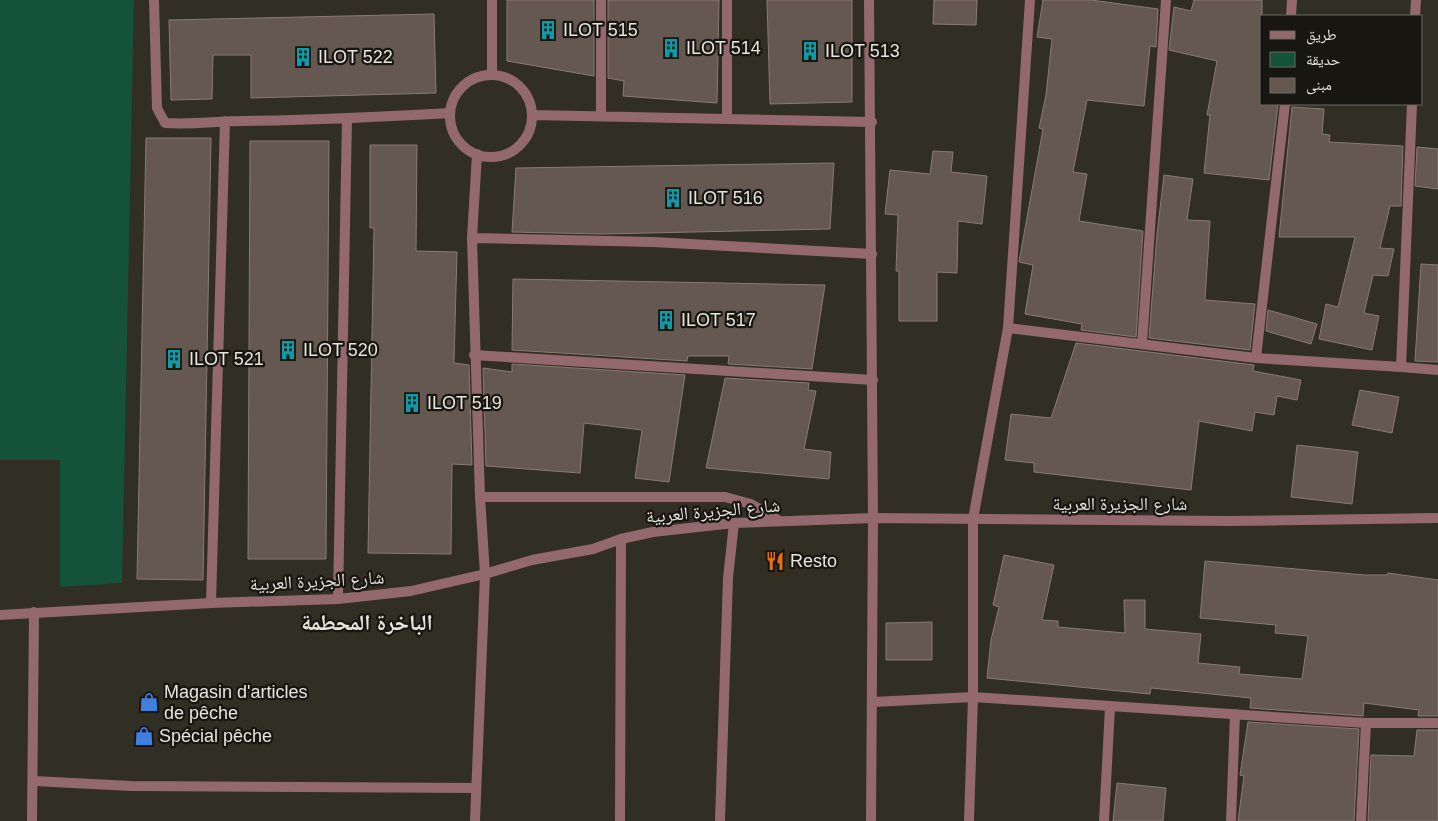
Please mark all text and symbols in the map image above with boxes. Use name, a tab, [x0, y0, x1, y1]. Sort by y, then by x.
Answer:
legend	[1260, 15, 1423, 105]
building icon: ILOT 515	[537, 19, 559, 41]
place label: ILOT 515	[563, 20, 638, 40]
text: طريق	[1306, 26, 1337, 45]
building icon: ILOT 514	[660, 37, 682, 59]
place label: ILOT 514	[686, 38, 761, 58]
building icon: ILOT 513	[799, 40, 821, 62]
place label: ILOT 513	[825, 41, 900, 61]
building icon: ILOT 522	[292, 46, 314, 68]
place label: ILOT 522	[318, 47, 393, 67]
text: حديقة	[1306, 51, 1341, 68]
text: مبنى	[1306, 76, 1332, 95]
building icon: ILOT 516	[662, 187, 684, 209]
place label: ILOT 516	[688, 188, 763, 208]
building icon: ILOT 517	[655, 309, 677, 331]
place label: ILOT 517	[681, 310, 756, 330]
building icon: ILOT 520	[277, 339, 299, 361]
place label: ILOT 520	[303, 340, 378, 360]
building icon: ILOT 521	[163, 348, 185, 370]
place label: ILOT 521	[189, 349, 264, 369]
building icon: ILOT 519	[401, 392, 423, 414]
place label: ILOT 519	[427, 393, 502, 413]
street label: شارع الجزيرة العربية	[1053, 494, 1187, 515]
street label: شارع الجزيرة العربية	[645, 495, 781, 528]
restaurant icon: Resto	[764, 550, 786, 572]
place label: Resto	[790, 551, 837, 571]
street label: شارع الجزيرة العربية	[249, 567, 385, 596]
district label: الباخرة المحطمة	[301, 610, 433, 636]
place label: Magasin d'articles de pêche	[164, 682, 308, 723]
shop icon: Magasin d'articles de pêche	[138, 691, 160, 713]
shop icon: Spécial pêche	[133, 725, 155, 747]
place label: Spécial pêche	[159, 726, 272, 746]

